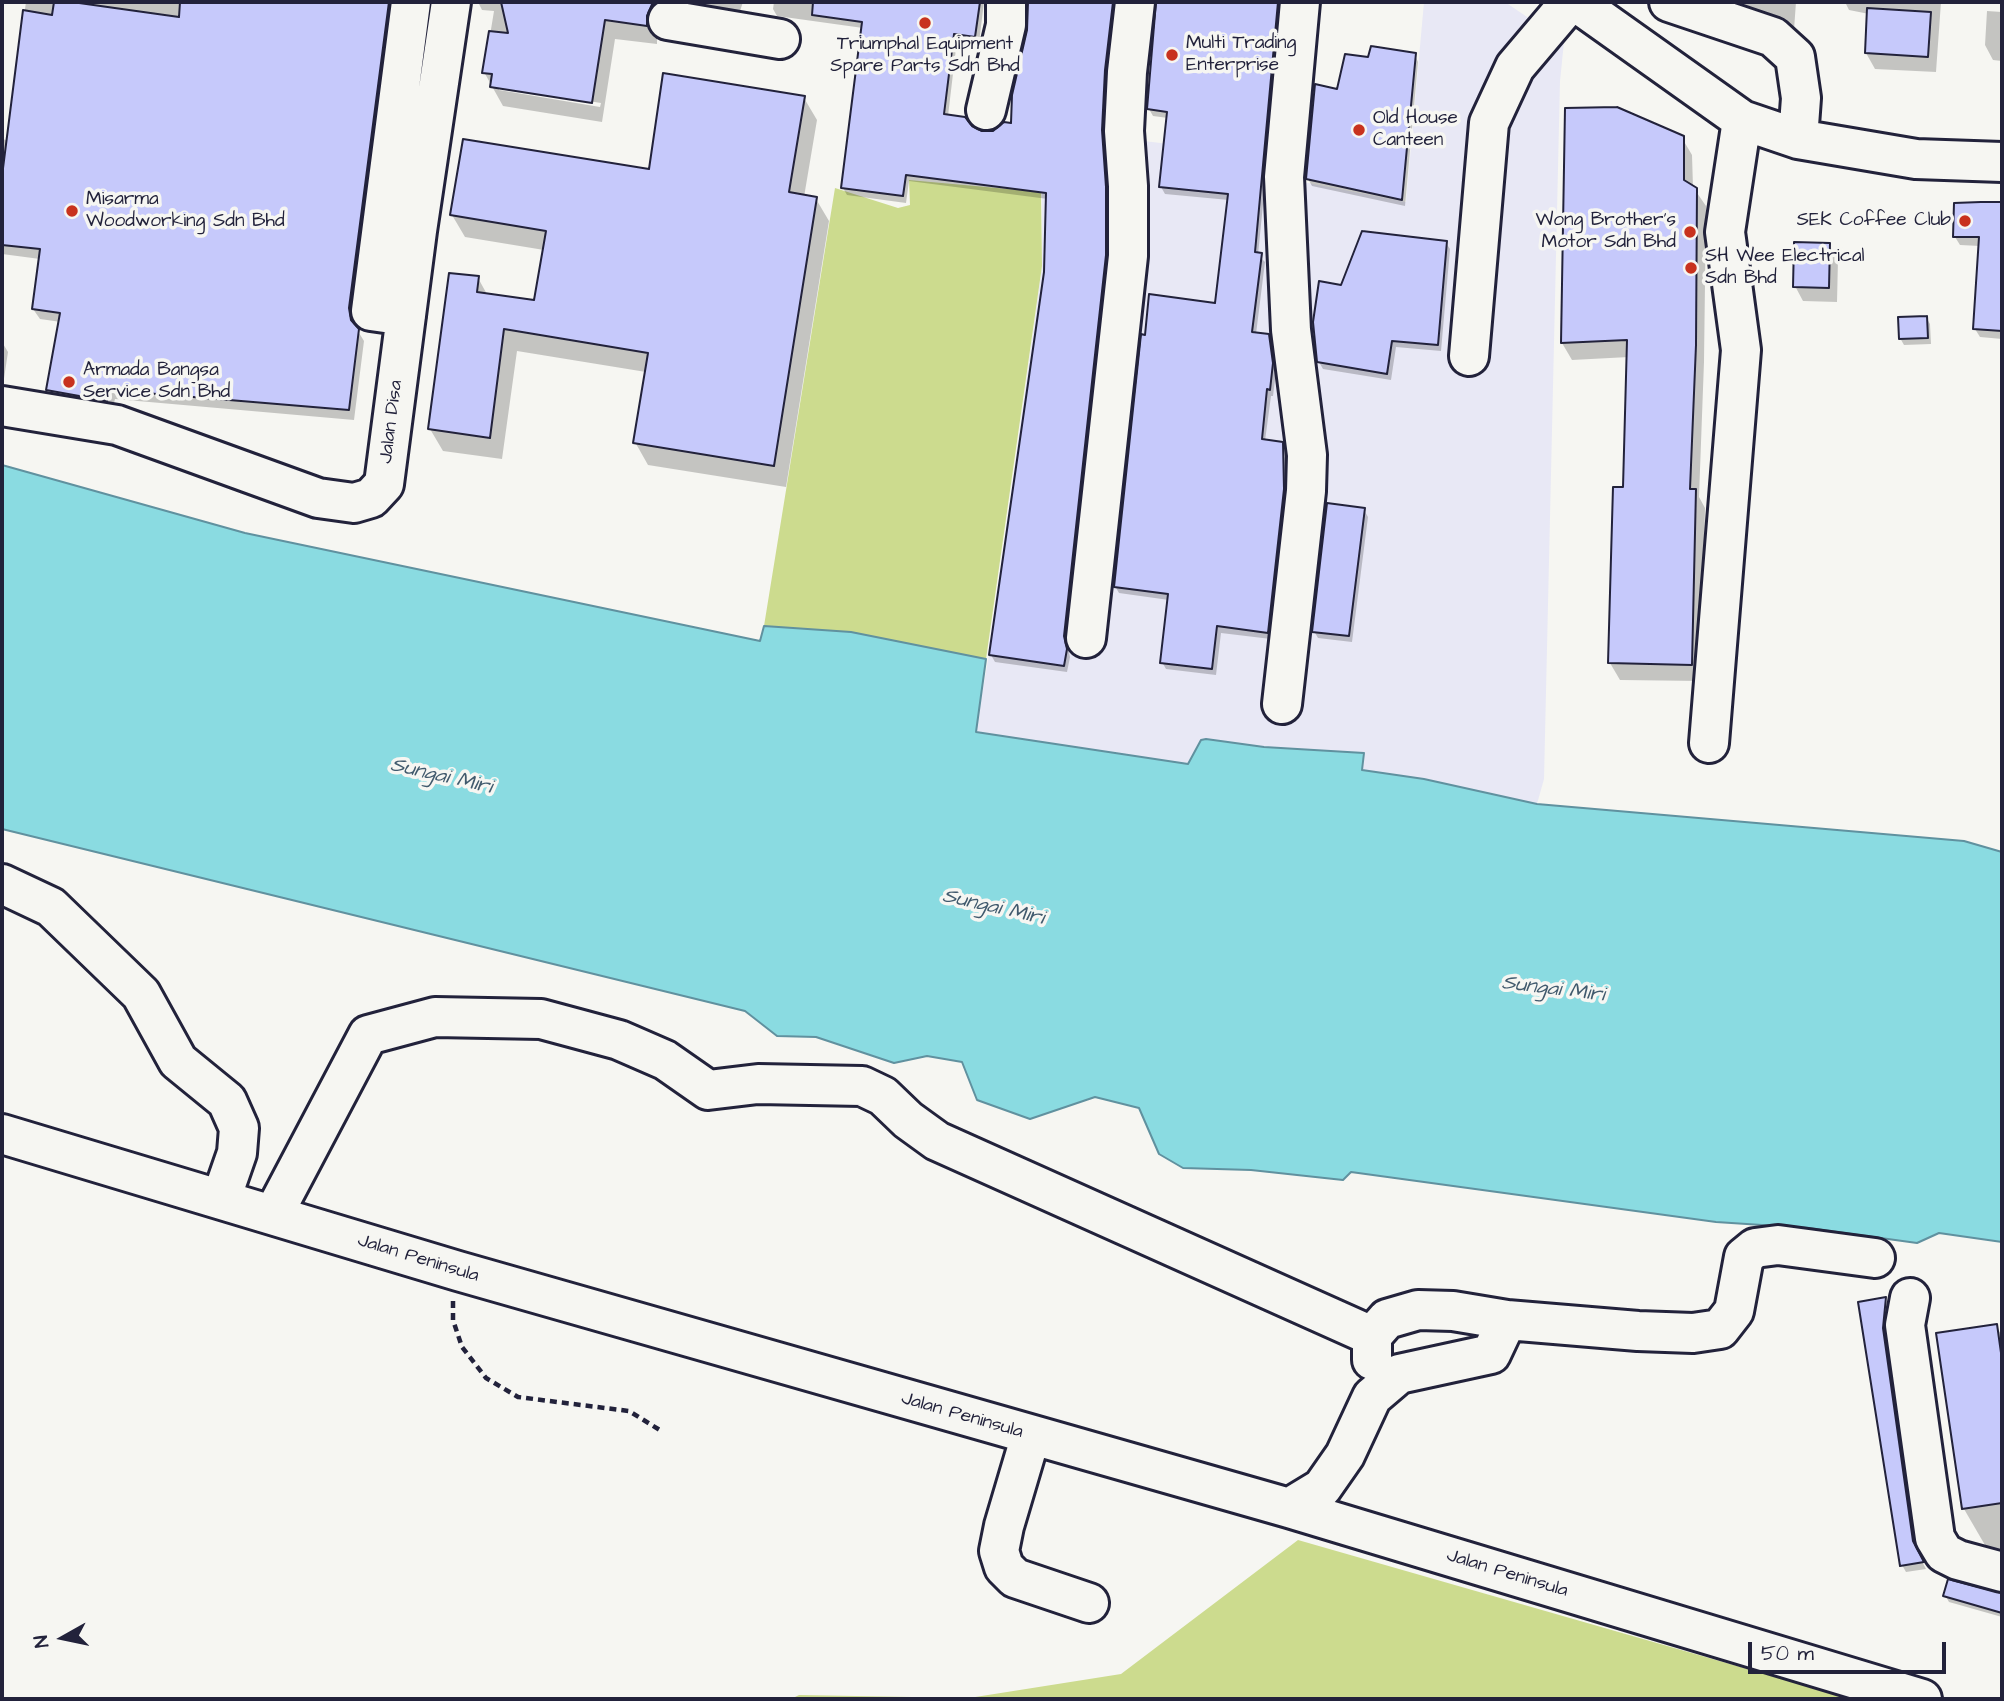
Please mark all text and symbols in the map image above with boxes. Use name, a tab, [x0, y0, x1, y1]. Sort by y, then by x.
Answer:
marker: Triumphal Equipment Spare Parts Sdn Bhd	[917, 15, 933, 31]
place label: Multi Trading Enterprise	[1186, 33, 1296, 77]
place label: Triumphal Equipment Spare Parts Sdn Bhd	[830, 34, 1020, 78]
marker: Multi Trading Enterprise	[1164, 47, 1180, 63]
place label: Old House Canteen	[1373, 108, 1458, 152]
marker: Old House Canteen	[1351, 122, 1367, 138]
place label: Misarma Woodworking Sdn Bhd	[86, 189, 285, 233]
marker: Misarma Woodworking Sdn Bhd	[64, 203, 80, 219]
place label: Wong Brother's Motor Sdn Bhd	[1535, 210, 1676, 254]
place label: SEK Coffee Club	[1797, 210, 1951, 232]
marker: SEK Coffee Club	[1957, 213, 1973, 229]
marker: Wong Brother's Motor Sdn Bhd	[1682, 224, 1698, 240]
place label: SH Wee Electrical Sdn Bhd	[1705, 246, 1865, 290]
marker: SH Wee Electrical Sdn Bhd	[1683, 260, 1699, 276]
place label: Armada Bangsa Service Sdn Bhd	[83, 360, 230, 404]
marker: Armada Bangsa Service Sdn Bhd	[61, 374, 77, 390]
street label: Jalan Disa	[376, 379, 408, 465]
water label: Sungai Miri	[388, 753, 494, 801]
water label: Sungai Miri	[940, 884, 1046, 932]
water label: Sungai Miri	[1500, 971, 1606, 1009]
street label: Jalan Peninsula	[355, 1230, 481, 1288]
street label: Jalan Peninsula	[898, 1388, 1026, 1444]
street label: Jalan Peninsula	[1444, 1545, 1570, 1603]
north arrow	[28, 1603, 98, 1673]
scale bar	[1752, 1628, 1950, 1672]
text: N	[27, 1633, 56, 1649]
text: 50 m	[1761, 1639, 1814, 1668]

